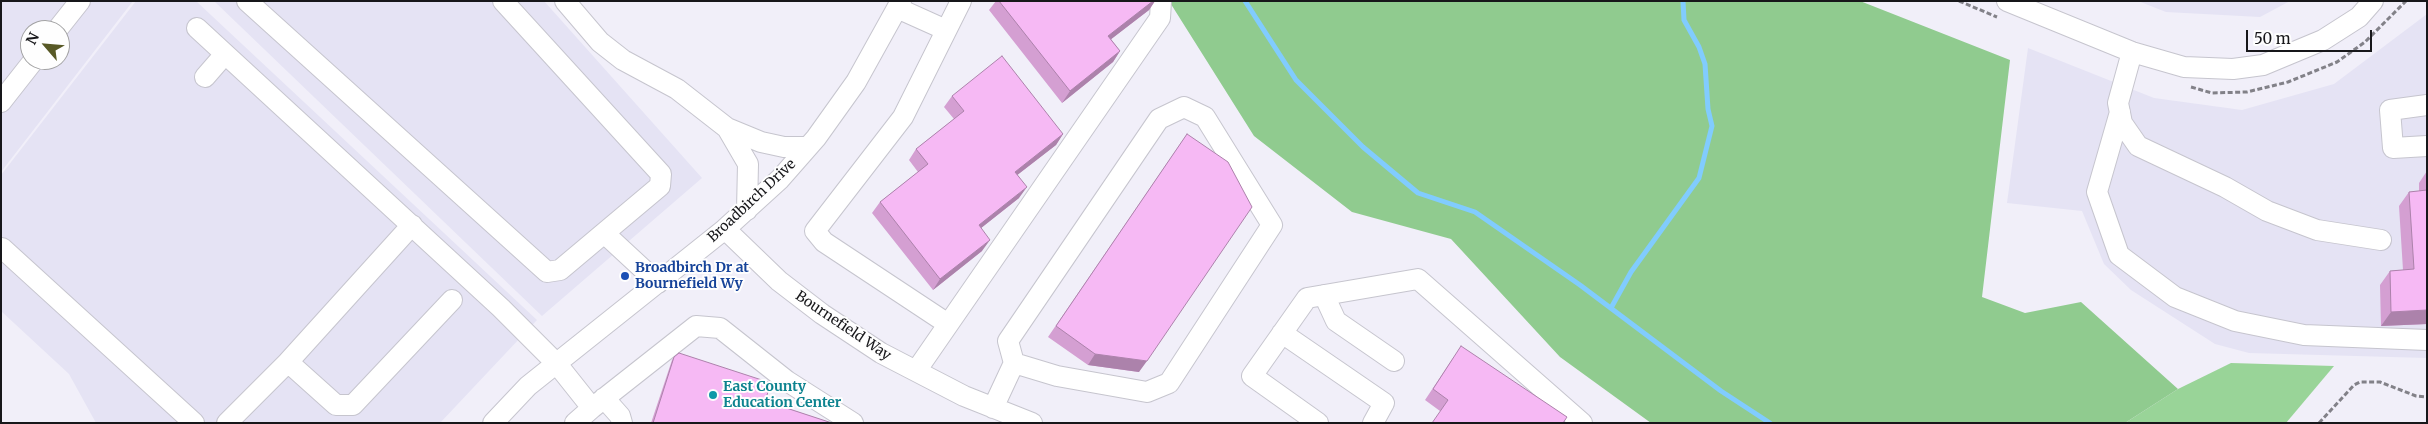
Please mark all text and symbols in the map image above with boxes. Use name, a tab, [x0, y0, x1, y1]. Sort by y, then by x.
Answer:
north arrow	[20, 20, 70, 70]
scale bar	[2248, 20, 2374, 52]
text: 50 m	[2254, 29, 2291, 48]
text: N	[22, 30, 43, 48]
street label: Broadbirch Drive	[705, 156, 799, 246]
place label: Broadbirch Dr at Bournefield Wy	[635, 260, 749, 292]
marker: Broadbirch Dr at Bournefield Wy	[619, 270, 631, 282]
street label: Bournefield Way	[792, 288, 894, 364]
place label: East County Education Center	[723, 379, 841, 412]
marker: East County Education Center	[707, 389, 719, 401]

